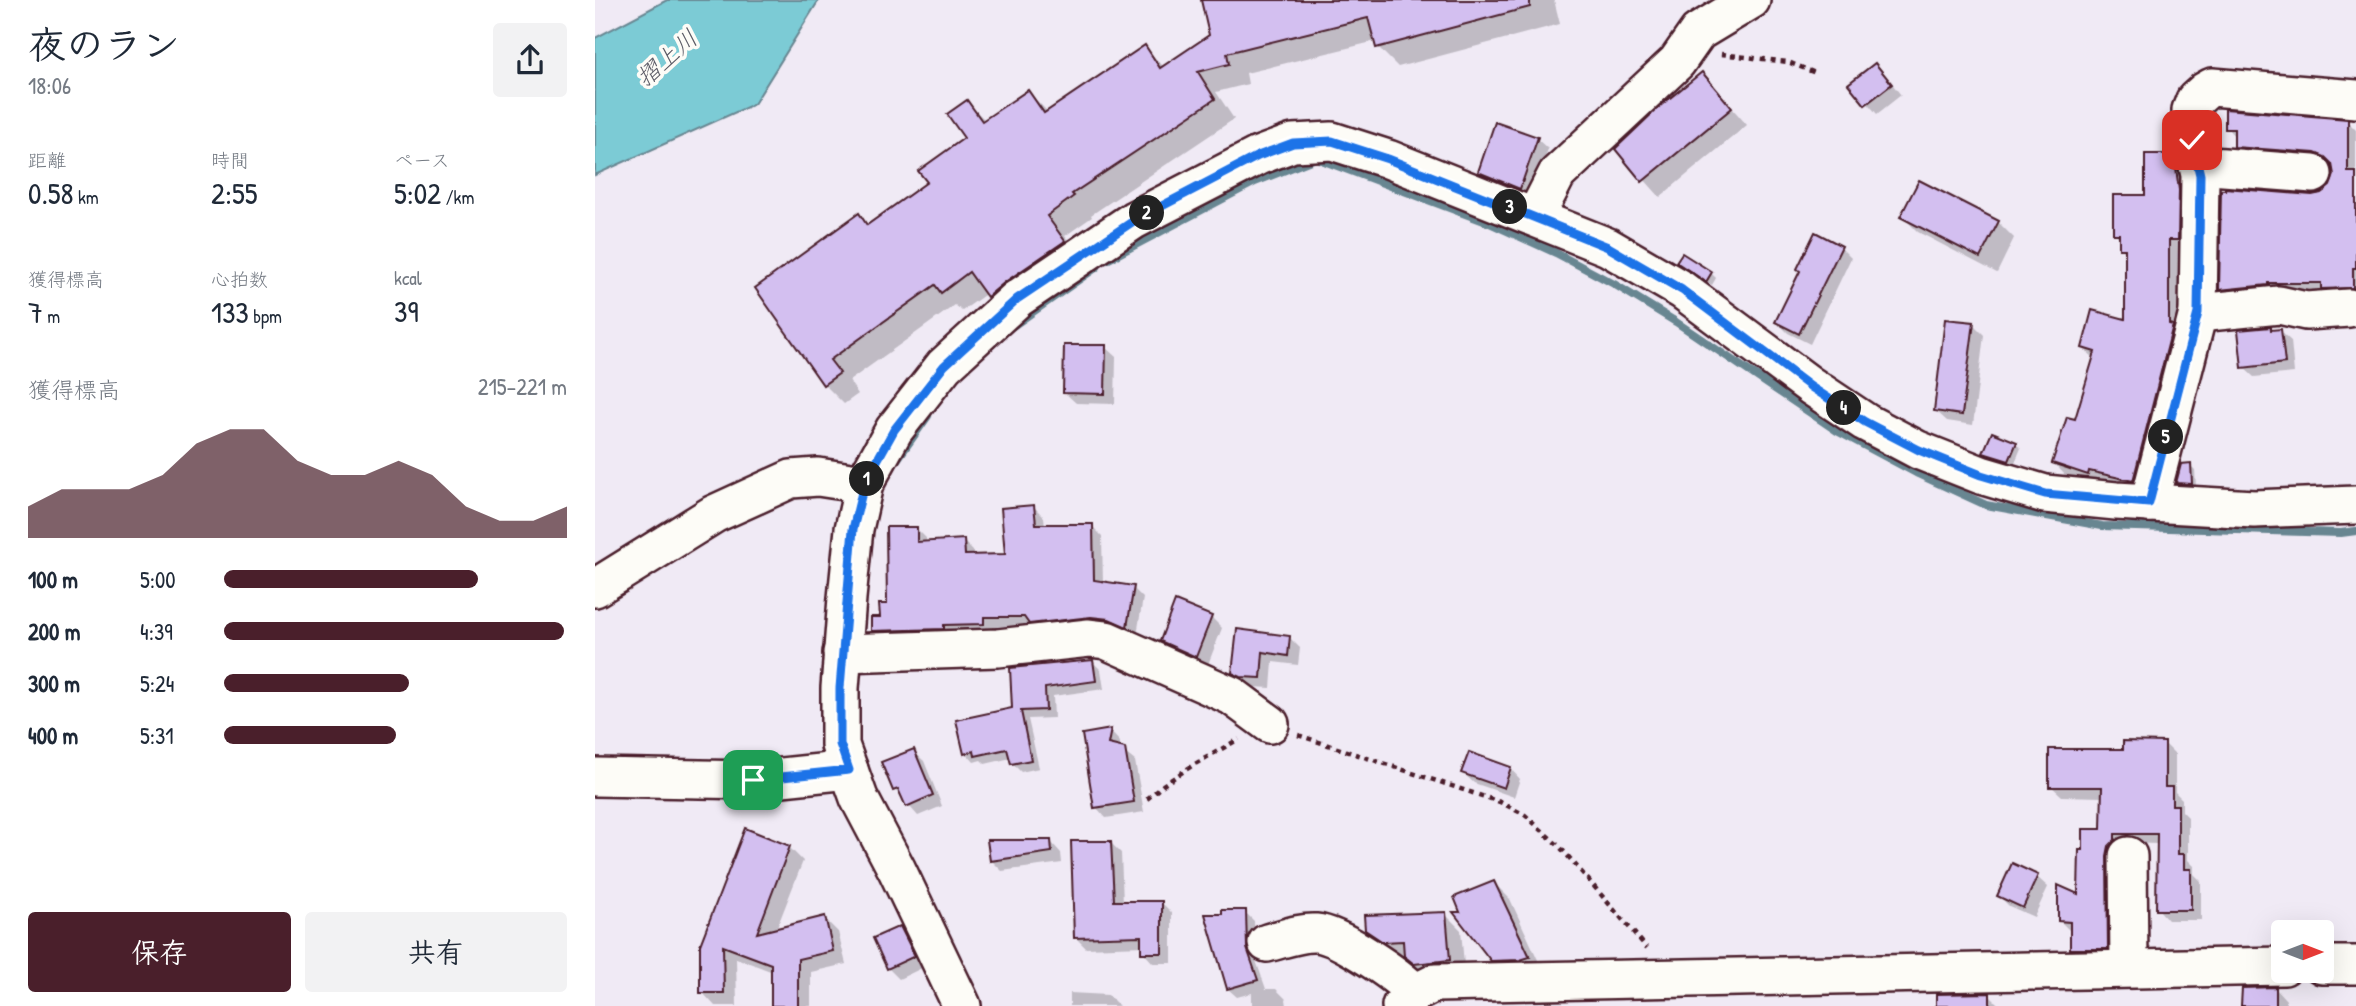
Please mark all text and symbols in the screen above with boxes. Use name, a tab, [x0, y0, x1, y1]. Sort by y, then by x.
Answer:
text: 夜のラン	[28, 18, 180, 70]
water label: 摺上川	[629, 22, 704, 93]
button: share	[493, 23, 567, 97]
text: 18:06	[28, 70, 71, 101]
pin	[2162, 110, 2222, 170]
icon: check	[2173, 121, 2211, 159]
text: 距離	[28, 147, 66, 173]
text: 時間	[211, 147, 249, 173]
text: ペース	[394, 147, 450, 173]
text: 0.58	[28, 173, 74, 213]
text: 2:55	[211, 173, 257, 213]
text: 5:02	[394, 173, 441, 213]
text: km	[74, 184, 99, 210]
text: /km	[441, 184, 474, 210]
pin: 3	[1493, 190, 1527, 224]
text: 3	[1505, 193, 1514, 219]
pin: 2	[1129, 196, 1165, 230]
text: 2	[1142, 199, 1151, 225]
text: kcal	[394, 265, 422, 291]
text: 獲得標高	[28, 266, 104, 292]
text: 心拍数	[211, 266, 268, 292]
text: 39	[394, 291, 418, 331]
text: 7	[28, 292, 43, 332]
text: 133	[211, 292, 249, 332]
text: m	[43, 303, 60, 329]
text: bpm	[249, 303, 282, 329]
text: 215–221 m	[478, 371, 567, 402]
text: 獲得標高	[28, 374, 120, 405]
pin: 4	[1827, 390, 1861, 426]
text: 4	[1840, 394, 1847, 420]
pin: 5	[2149, 420, 2183, 454]
text: 5	[2161, 423, 2170, 449]
pin: 1	[849, 462, 885, 496]
text: 1	[863, 465, 870, 491]
text: 100 m	[28, 564, 78, 595]
text: 5:00	[140, 564, 176, 595]
text: 200 m	[28, 616, 80, 647]
text: 4:39	[140, 616, 173, 647]
text: 300 m	[28, 668, 80, 699]
text: 5:24	[140, 668, 174, 699]
text: 400 m	[28, 720, 78, 751]
text: 5:31	[140, 720, 174, 751]
pin	[723, 750, 783, 810]
icon: arrive	[734, 761, 772, 799]
button: 保存	[28, 912, 291, 992]
button: 共有	[305, 912, 567, 992]
north arrow	[2271, 920, 2335, 984]
map controls	[2271, 920, 2334, 983]

